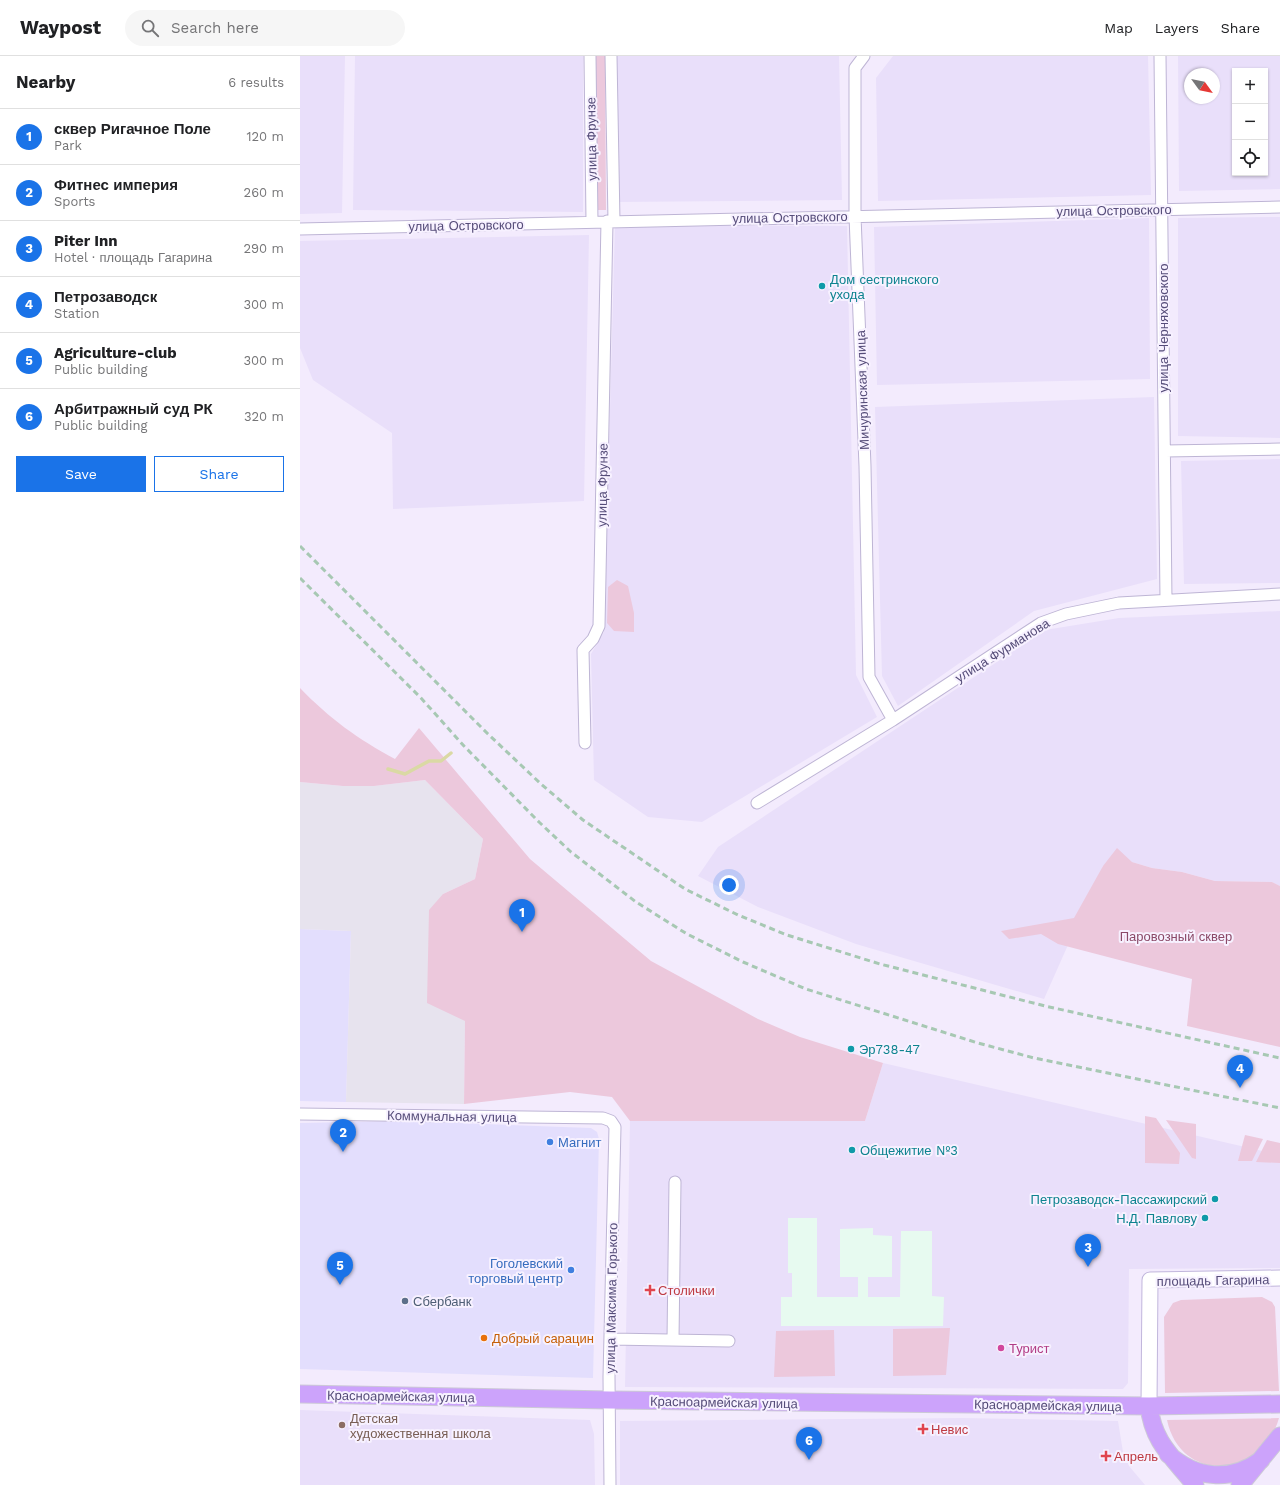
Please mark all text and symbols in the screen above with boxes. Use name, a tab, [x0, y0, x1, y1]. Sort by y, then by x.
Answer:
search box	[125, 10, 405, 46]
text: Waypost	[20, 16, 101, 39]
icon: search	[139, 17, 161, 39]
text: Search here	[171, 19, 259, 37]
text: Map	[1104, 20, 1133, 36]
text: Layers	[1155, 20, 1199, 36]
text: Share	[1221, 20, 1260, 36]
north arrow	[1184, 68, 1220, 104]
map controls	[1232, 68, 1268, 176]
button: +	[1232, 68, 1268, 104]
text: Nearby	[16, 72, 75, 92]
text: 6 results	[228, 75, 284, 90]
street label: улица Фрунзе	[583, 97, 600, 181]
button: −	[1232, 104, 1268, 140]
text: сквер Ригачное Поле	[54, 120, 211, 138]
text: 1	[26, 129, 32, 144]
text: 120 m	[246, 129, 284, 144]
text: Park	[54, 138, 82, 153]
button: locate	[1232, 140, 1268, 176]
text: Фитнес империя	[54, 176, 178, 194]
text: 2	[25, 185, 33, 200]
text: 260 m	[244, 185, 284, 200]
text: Sports	[54, 194, 95, 209]
street label: улица Островского	[1056, 202, 1172, 219]
street label: улица Островского	[732, 209, 848, 226]
street label: улица Островского	[408, 217, 524, 234]
text: Piter Inn	[54, 232, 117, 250]
text: 3	[25, 241, 33, 256]
text: 290 m	[243, 241, 284, 256]
text: Hotel · площадь Гагарина	[54, 250, 212, 265]
street label: улица Черняховского	[1156, 263, 1171, 393]
place label: Дом сестринского ухода	[830, 272, 939, 302]
marker: Дом сестринского ухода	[817, 281, 827, 291]
text: Петрозаводск	[54, 288, 157, 306]
text: 4	[25, 297, 33, 312]
text: 300 m	[243, 297, 284, 312]
text: Station	[54, 306, 100, 321]
street label: Мичуринская улица	[853, 329, 872, 450]
text: Agriculture-club	[54, 344, 177, 362]
text: 5	[25, 353, 33, 368]
text: 300 m	[243, 353, 284, 368]
text: Public building	[54, 362, 147, 377]
text: Арбитражный суд РК	[54, 400, 213, 418]
text: 6	[25, 409, 33, 424]
text: 320 m	[244, 409, 284, 424]
text: Public building	[54, 418, 147, 433]
street label: улица Фрунзе	[594, 443, 611, 527]
button: Save	[16, 456, 146, 492]
button: Share	[154, 456, 284, 492]
street label: улица Фурманова	[952, 615, 1053, 685]
your location	[719, 875, 739, 895]
pin: 1	[509, 899, 535, 932]
park label: Паровозный сквер	[1120, 929, 1232, 944]
place label: Эр738-47	[859, 1042, 920, 1057]
marker: Эр738-47	[846, 1044, 856, 1054]
pin: 4	[1227, 1055, 1253, 1088]
street label: Коммунальная улица	[387, 1108, 518, 1125]
pin: 2	[330, 1119, 356, 1152]
place label: Магнит	[558, 1135, 601, 1150]
marker: Магнит	[545, 1137, 555, 1147]
place label: Общежитие №3	[860, 1143, 958, 1158]
marker: Общежитие №3	[847, 1145, 857, 1155]
place label: Петрозаводск-Пассажирский	[1031, 1192, 1207, 1207]
marker: Петрозаводск-Пассажирский	[1210, 1194, 1220, 1204]
place label: Н.Д. Павлову	[1116, 1211, 1197, 1226]
marker: Н.Д. Павлову	[1200, 1213, 1210, 1223]
street label: улица Максима Горького	[603, 1223, 620, 1373]
pin: 3	[1075, 1234, 1101, 1267]
pin: 5	[327, 1252, 353, 1285]
place label: Гоголевский торговый центр	[468, 1256, 563, 1286]
marker: Гоголевский торговый центр	[566, 1265, 576, 1275]
street label: площадь Гагарина	[1156, 1272, 1270, 1289]
place label: Столички	[658, 1283, 715, 1298]
marker: Столички	[645, 1285, 655, 1295]
place label: Сбербанк	[413, 1294, 472, 1309]
marker: Сбербанк	[400, 1296, 410, 1306]
place label: Добрый сарацин	[492, 1331, 594, 1346]
marker: Добрый сарацин	[479, 1333, 489, 1343]
place label: Турист	[1009, 1341, 1050, 1356]
marker: Турист	[996, 1343, 1006, 1353]
street label: Красноармейская улица	[327, 1388, 476, 1405]
street label: Красноармейская улица	[650, 1394, 799, 1411]
street label: Красноармейская улица	[974, 1397, 1123, 1414]
place label: Детская художественная школа	[350, 1411, 491, 1441]
marker: Детская художественная школа	[337, 1420, 347, 1430]
place label: Невис	[931, 1422, 969, 1437]
marker: Невис	[918, 1424, 928, 1434]
pin: 6	[796, 1427, 822, 1460]
place label: Апрель	[1114, 1449, 1158, 1464]
marker: Апрель	[1101, 1451, 1111, 1461]

